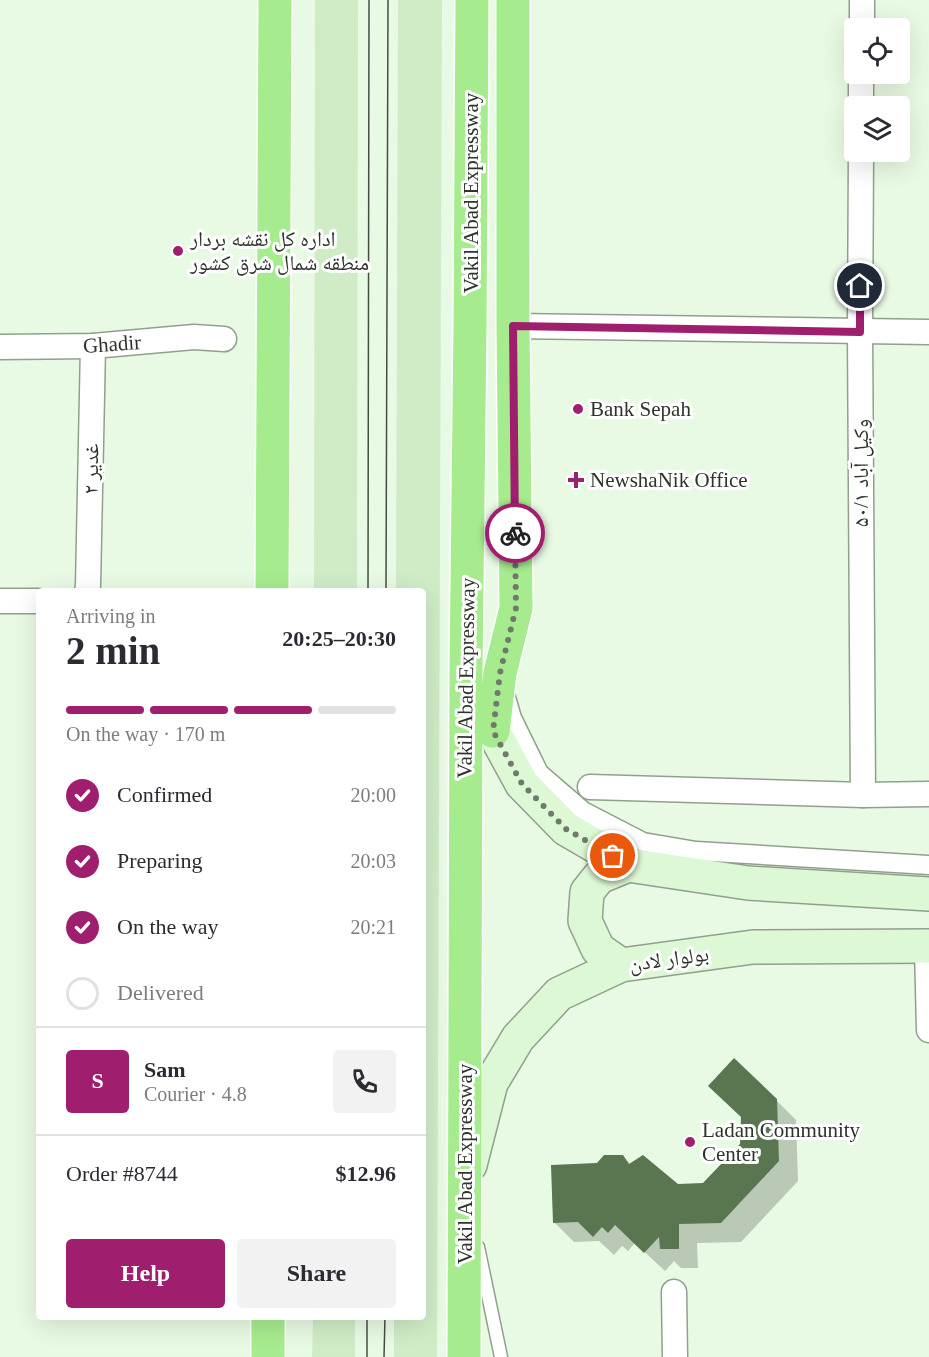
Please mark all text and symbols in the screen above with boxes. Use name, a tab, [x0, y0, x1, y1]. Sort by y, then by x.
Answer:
map controls	[844, 18, 910, 162]
button: locate	[844, 18, 910, 84]
street label: Vakil Abad Expressway	[459, 92, 483, 293]
button: layers	[844, 96, 910, 162]
place label: اداره کل نقشه بردار منطقه شمال شرق کشور	[189, 227, 369, 276]
marker: اداره کل نقشه بردار منطقه شمال شرق کشور	[171, 244, 185, 258]
pin	[834, 260, 885, 311]
icon: home	[843, 269, 876, 302]
street label: Ghadir	[82, 330, 142, 358]
place label: Bank Sepah	[590, 397, 691, 421]
marker: Bank Sepah	[571, 402, 585, 416]
street label: وکیل آباد ۵۰/۱	[849, 419, 874, 527]
street label: غدیر ۲	[79, 443, 103, 495]
place label: NewshaNik Office	[590, 468, 748, 492]
marker: NewshaNik Office	[567, 471, 585, 489]
courier	[485, 503, 545, 563]
icon: bike	[499, 517, 532, 550]
street label: Vakil Abad Expressway	[452, 577, 480, 779]
text: Arriving in	[66, 605, 155, 627]
text: 20:25–20:30	[282, 626, 396, 651]
text: 2 min	[66, 629, 160, 672]
text: On the way · 170 m	[66, 723, 225, 745]
icon: check	[66, 779, 99, 812]
text: Confirmed	[117, 782, 212, 807]
text: 20:00	[350, 784, 396, 806]
pin	[587, 830, 638, 881]
icon: bag	[596, 839, 629, 872]
icon: check	[66, 845, 99, 878]
text: Preparing	[117, 848, 203, 873]
text: 20:03	[350, 850, 396, 872]
icon: check	[66, 911, 99, 944]
text: On the way	[117, 914, 218, 939]
text: 20:21	[350, 916, 396, 938]
street label: بولوار لادن	[628, 942, 710, 976]
text: Delivered	[117, 980, 204, 1005]
button: phone	[333, 1050, 396, 1113]
text: Sam	[144, 1057, 186, 1082]
street label: Vakil Abad Expressway	[453, 1063, 477, 1264]
text: S	[91, 1068, 104, 1093]
text: Courier · 4.8	[144, 1083, 247, 1105]
place label: Ladan Community Center	[702, 1118, 861, 1166]
marker: Ladan Community Center	[683, 1135, 697, 1149]
text: Order #8744	[66, 1161, 178, 1186]
text: $12.96	[336, 1161, 396, 1186]
button: Help	[66, 1239, 225, 1308]
button: Share	[237, 1239, 396, 1308]

